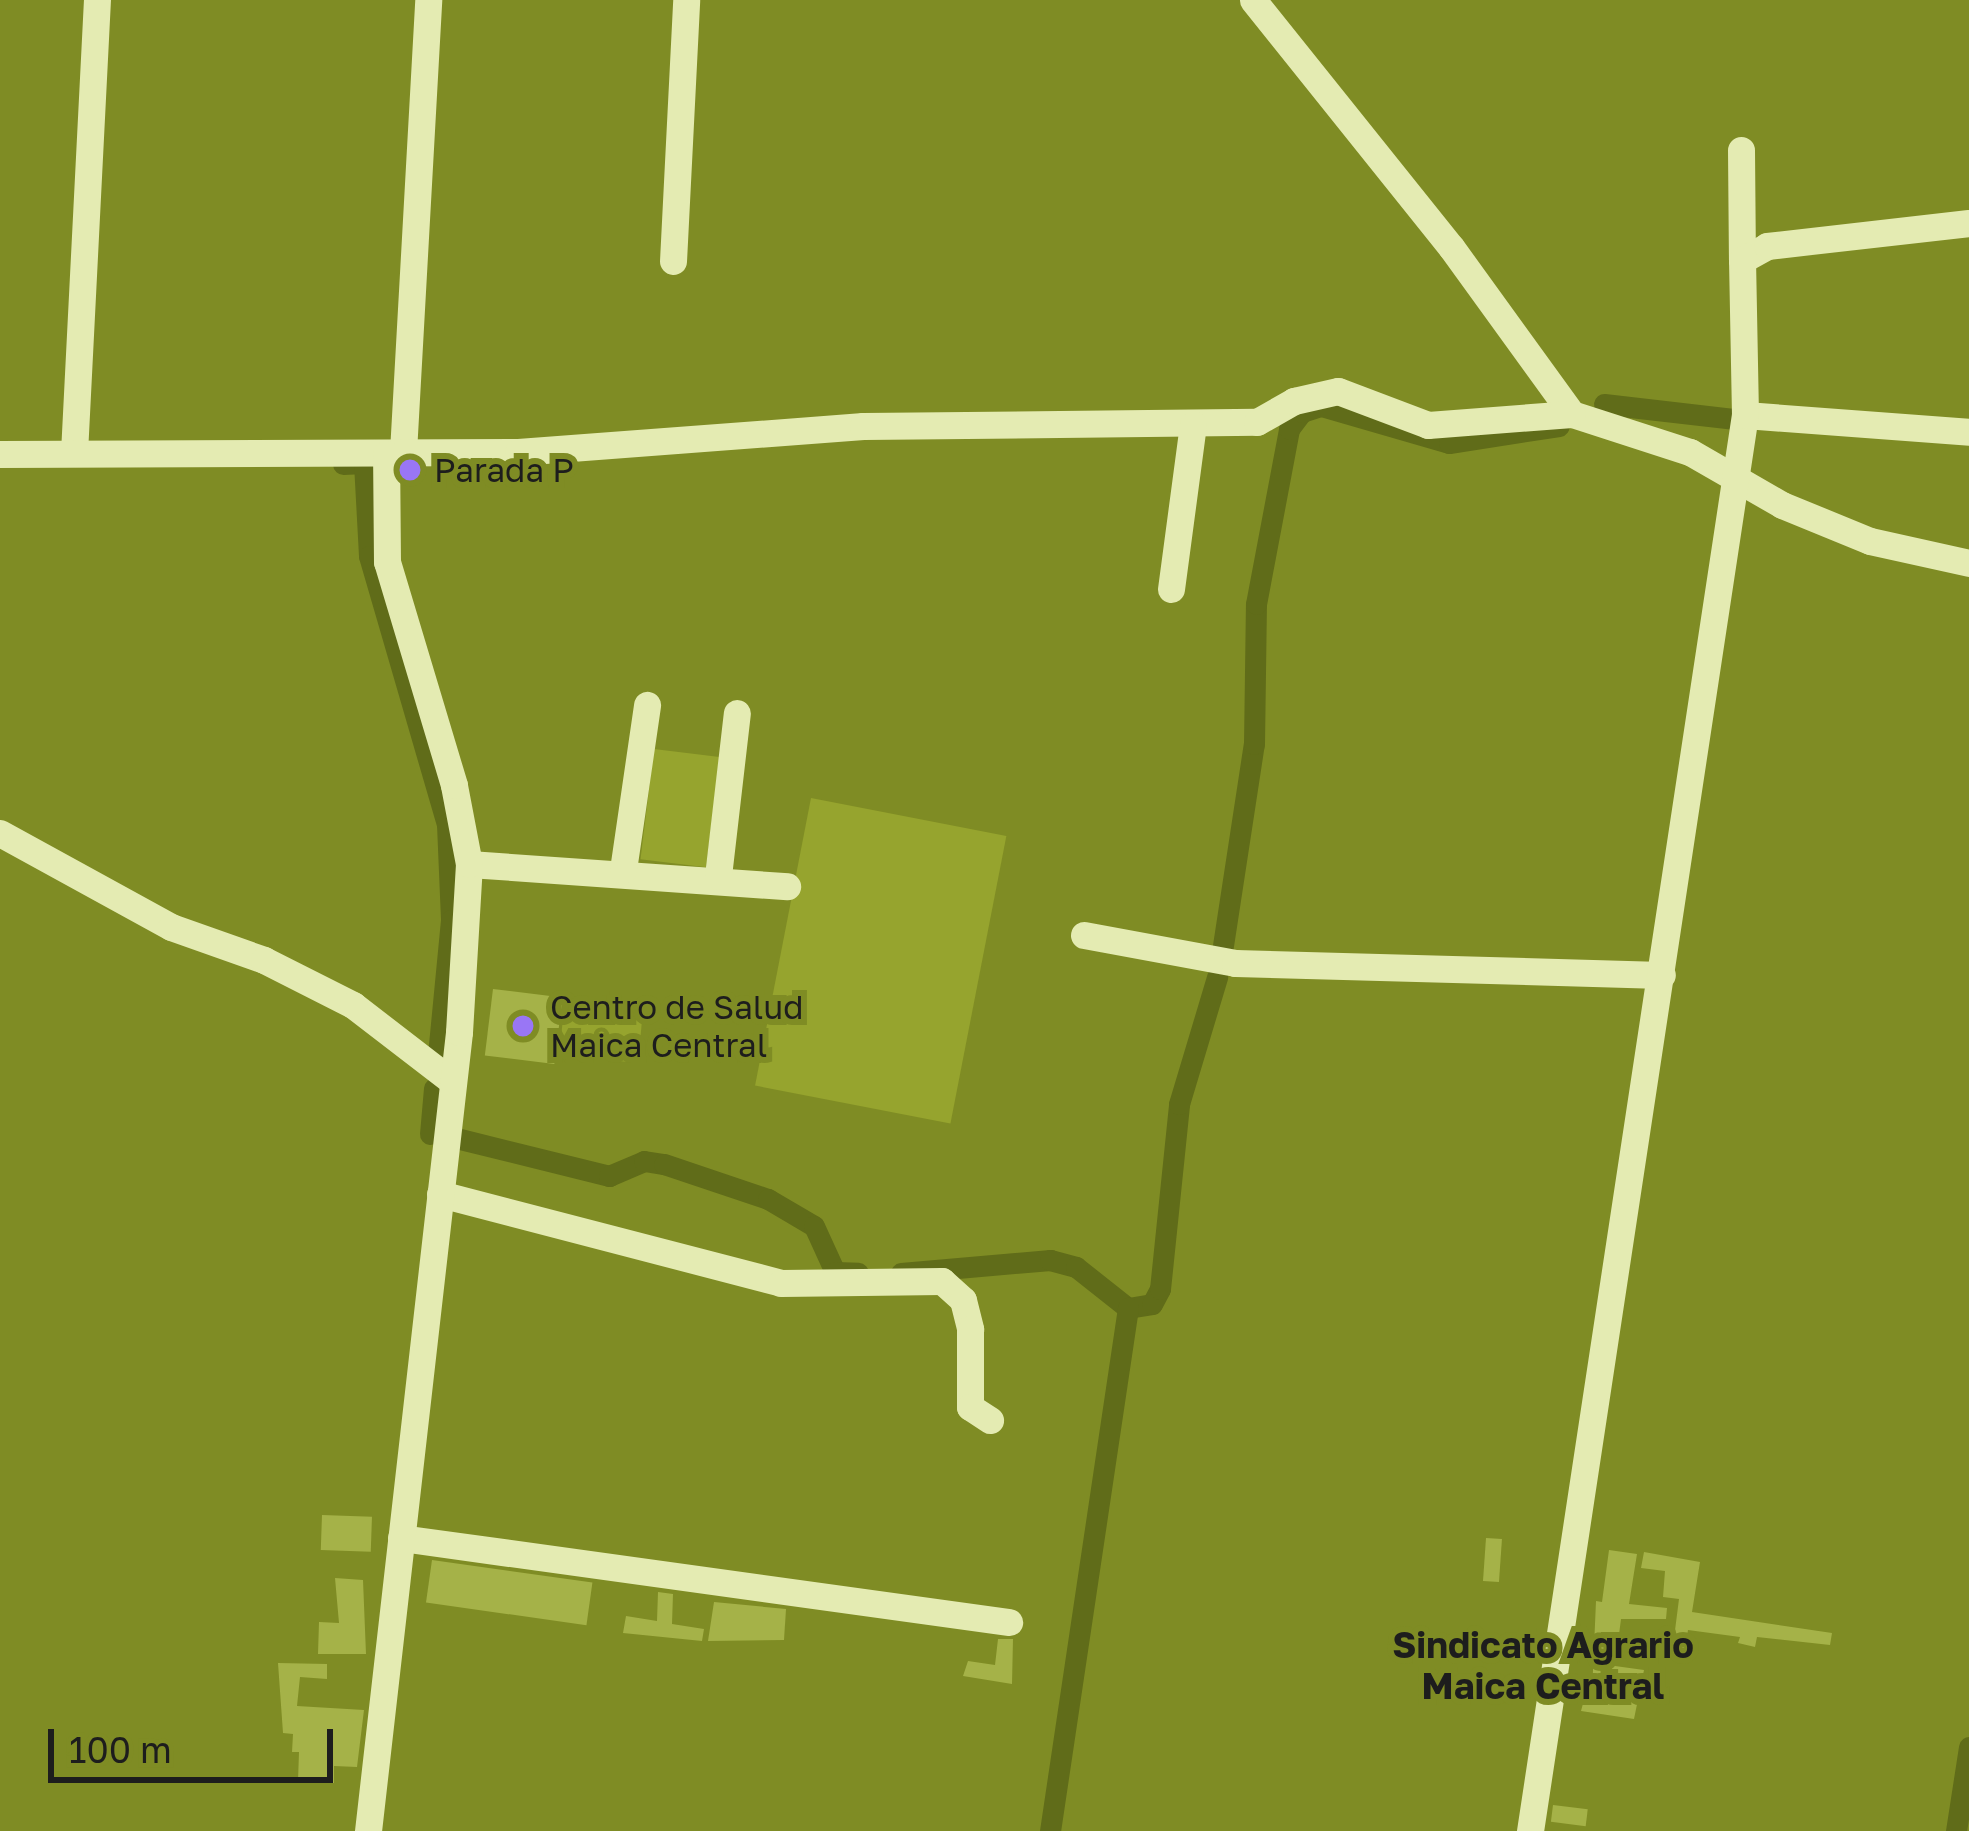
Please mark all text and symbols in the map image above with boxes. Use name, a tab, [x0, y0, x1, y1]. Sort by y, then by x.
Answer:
place label: Parada P	[434, 450, 574, 490]
marker: Parada P	[397, 457, 423, 483]
place label: Centro de Salud Maica Central	[550, 987, 804, 1065]
marker: Centro de Salud Maica Central	[507, 1010, 539, 1042]
district label: Sindicato Agrario Maica Central	[1392, 1622, 1694, 1707]
scale bar	[54, 1705, 339, 1779]
text: 100 m	[69, 1728, 172, 1771]

